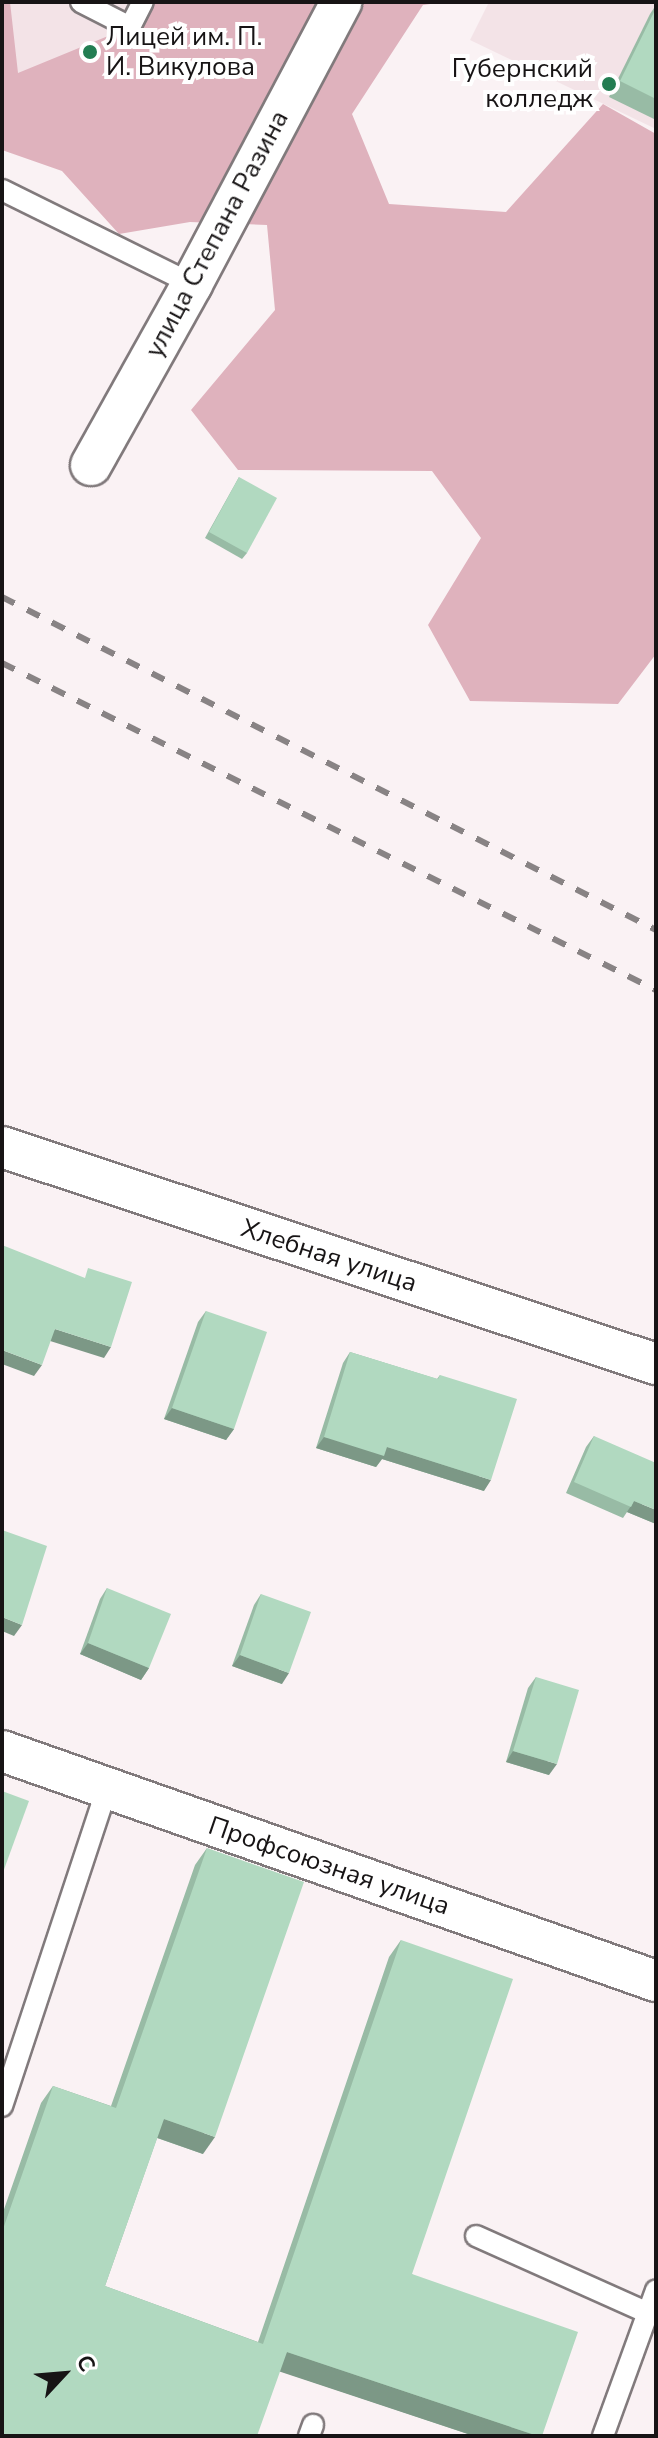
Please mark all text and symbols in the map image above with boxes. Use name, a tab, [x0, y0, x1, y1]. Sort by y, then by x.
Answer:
place label: Лицей им. П. И. Викулова	[106, 21, 262, 82]
marker: Лицей им. П. И. Викулова	[81, 43, 99, 61]
place label: Губернский колледж	[452, 53, 593, 114]
marker: Губернский колледж	[600, 75, 618, 93]
street label: улица Степана Разина	[139, 105, 295, 363]
street label: Хлебная улица	[237, 1213, 421, 1299]
street label: Профсоюзная улица	[204, 1810, 454, 1922]
north arrow	[24, 2334, 104, 2414]
text: С	[69, 2350, 102, 2377]

